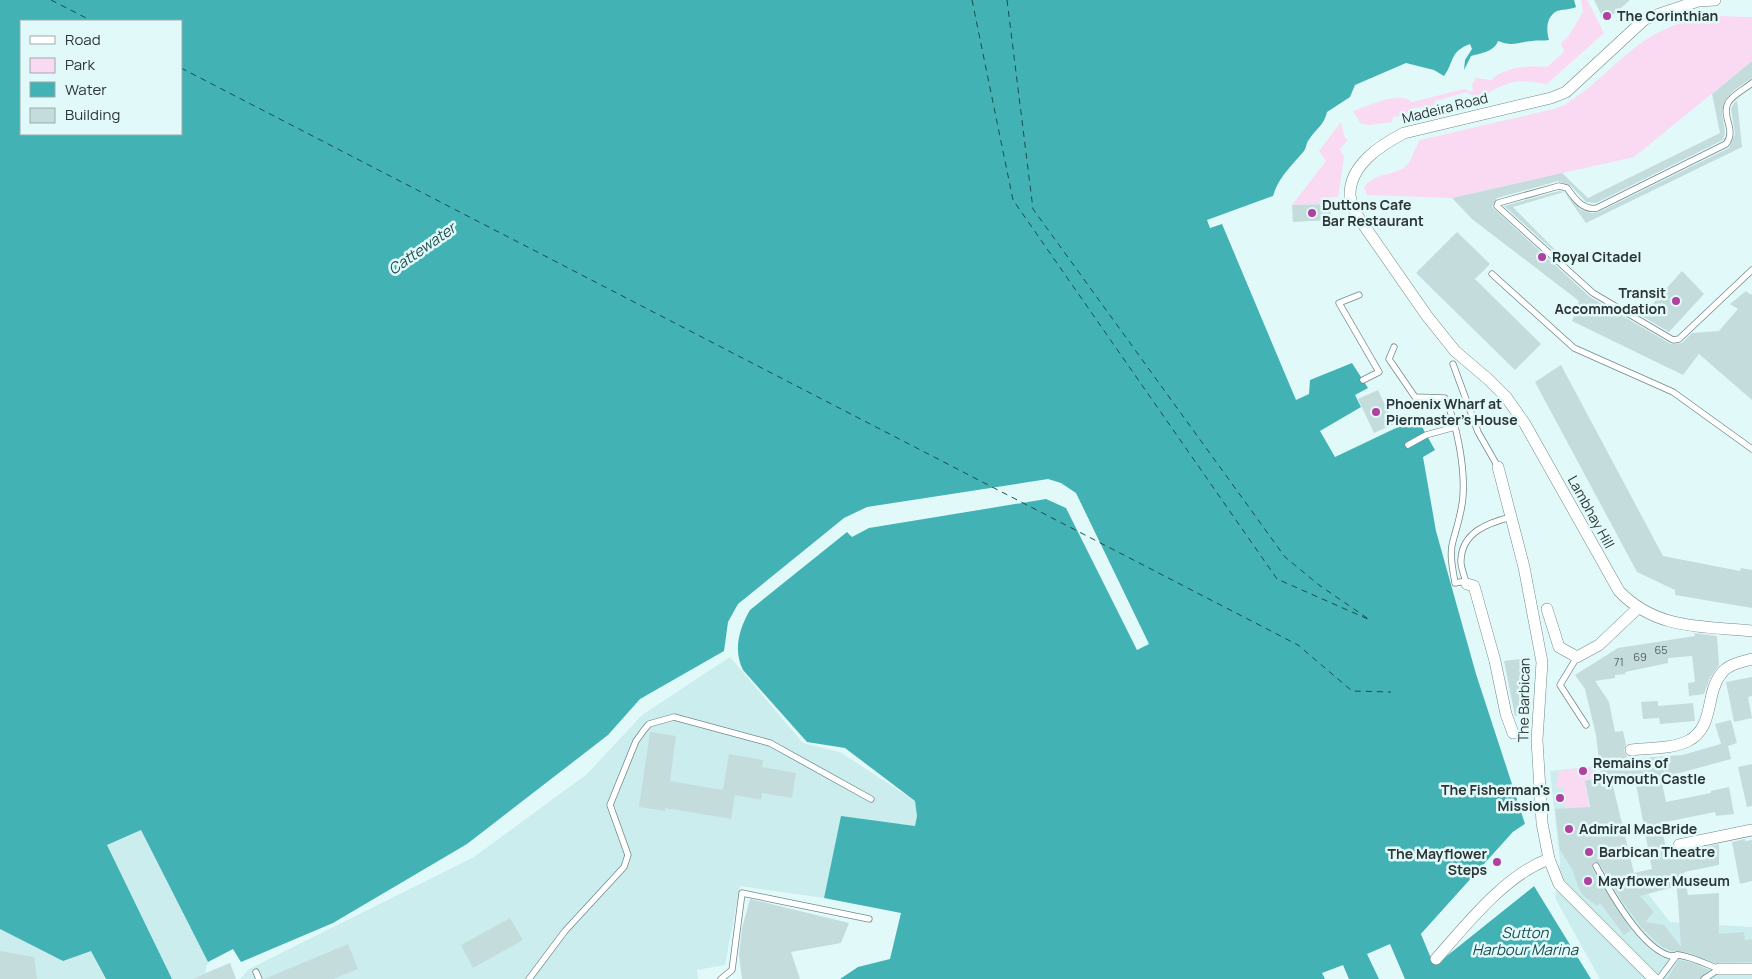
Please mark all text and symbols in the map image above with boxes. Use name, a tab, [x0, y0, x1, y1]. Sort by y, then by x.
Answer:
place label: The Corinthian	[1617, 6, 1718, 25]
marker: The Corinthian	[1601, 10, 1613, 22]
legend	[20, 20, 182, 135]
text: Road	[65, 29, 101, 50]
text: Park	[65, 54, 95, 75]
text: Water	[65, 79, 107, 100]
street label: Madeira Road	[1400, 88, 1490, 127]
text: Building	[65, 104, 120, 125]
place label: Duttons Cafe Bar Restaurant	[1322, 195, 1424, 230]
marker: Duttons Cafe Bar Restaurant	[1306, 207, 1318, 219]
water label: Cattewater	[384, 216, 462, 280]
place label: Royal Citadel	[1552, 247, 1641, 266]
marker: Royal Citadel	[1536, 251, 1548, 263]
place label: Transit Accommodation	[1554, 283, 1666, 318]
marker: Transit Accommodation	[1670, 295, 1682, 307]
place label: Phoenix Wharf at Piermaster's House	[1386, 394, 1518, 429]
marker: Phoenix Wharf at Piermaster's House	[1370, 406, 1382, 418]
street label: Lambhay Hill	[1564, 472, 1619, 551]
house number: 65	[1654, 642, 1668, 657]
house number: 69	[1633, 649, 1647, 664]
house number: 71	[1614, 654, 1624, 669]
street label: The Barbican	[1513, 658, 1534, 742]
place label: Remains of Plymouth Castle	[1593, 753, 1706, 788]
marker: Remains of Plymouth Castle	[1577, 765, 1589, 777]
place label: The Fisherman's Mission	[1441, 780, 1550, 815]
marker: The Fisherman's Mission	[1554, 792, 1566, 804]
place label: Admiral MacBride	[1579, 819, 1697, 838]
marker: Admiral MacBride	[1563, 823, 1575, 835]
place label: Barbican Theatre	[1599, 842, 1715, 861]
place label: The Mayflower Steps	[1388, 844, 1487, 879]
marker: Barbican Theatre	[1583, 846, 1595, 858]
marker: The Mayflower Steps	[1491, 856, 1503, 868]
place label: Mayflower Museum	[1598, 871, 1730, 890]
marker: Mayflower Museum	[1582, 875, 1594, 887]
water label: Sutton Harbour Marina	[1472, 922, 1579, 960]

